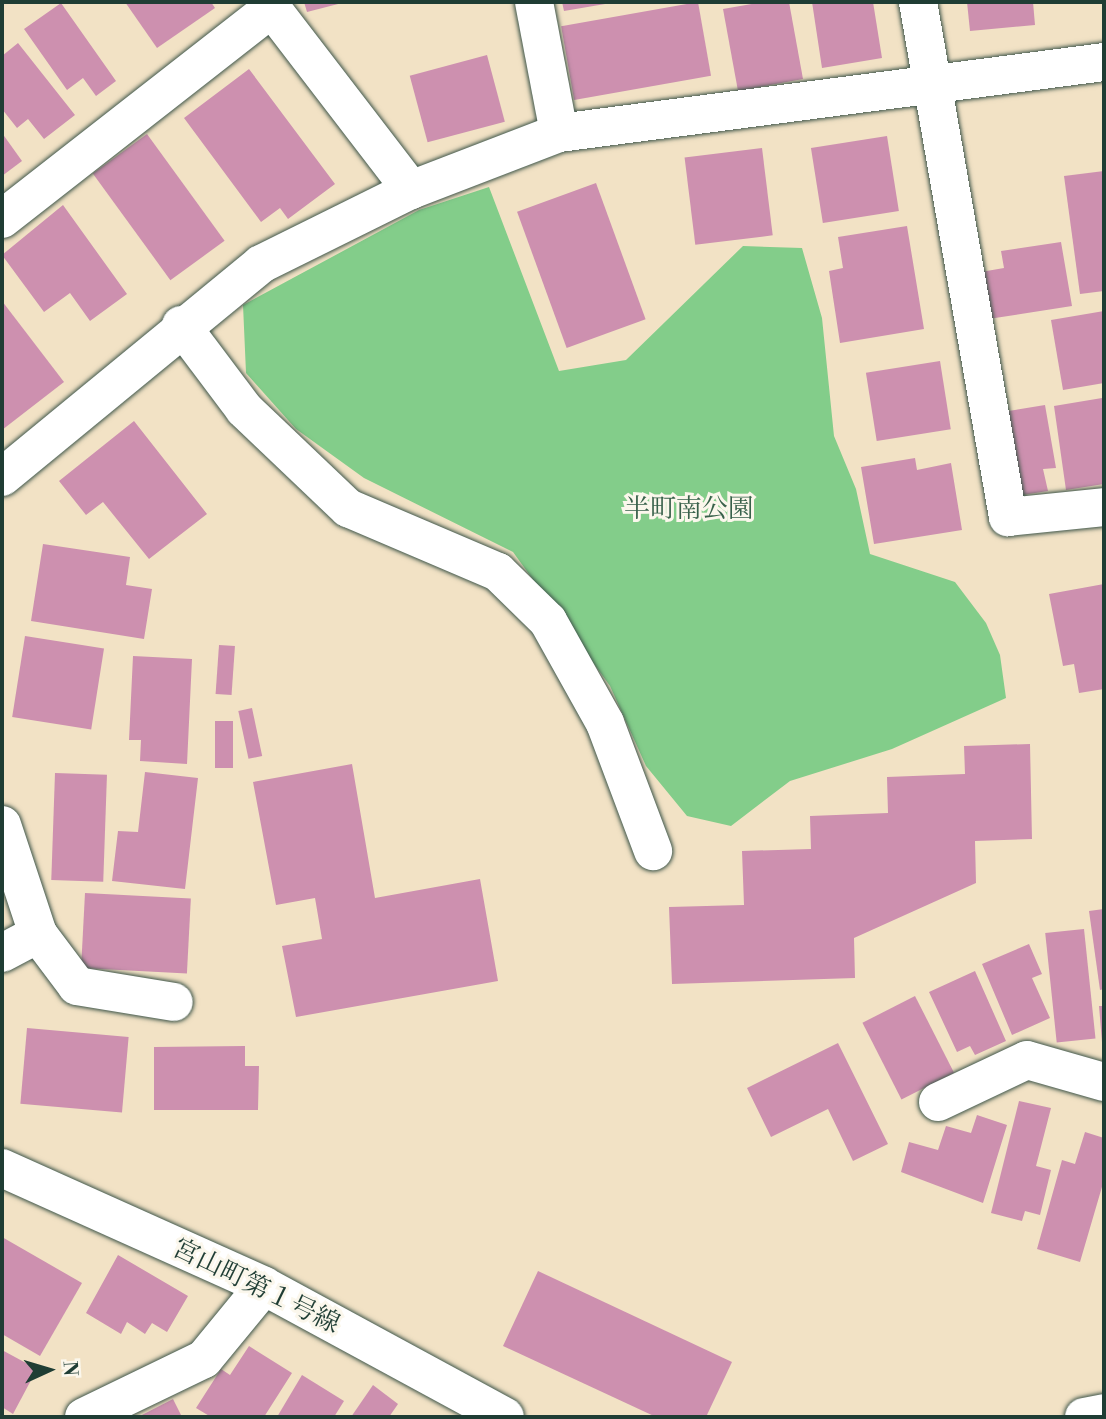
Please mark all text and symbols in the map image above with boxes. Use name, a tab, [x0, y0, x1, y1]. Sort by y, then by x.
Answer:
park label: 半町南公園	[624, 494, 754, 526]
street label: 宮山町第１号線	[167, 1233, 345, 1341]
north arrow	[14, 1335, 84, 1405]
text: N	[57, 1360, 82, 1377]

